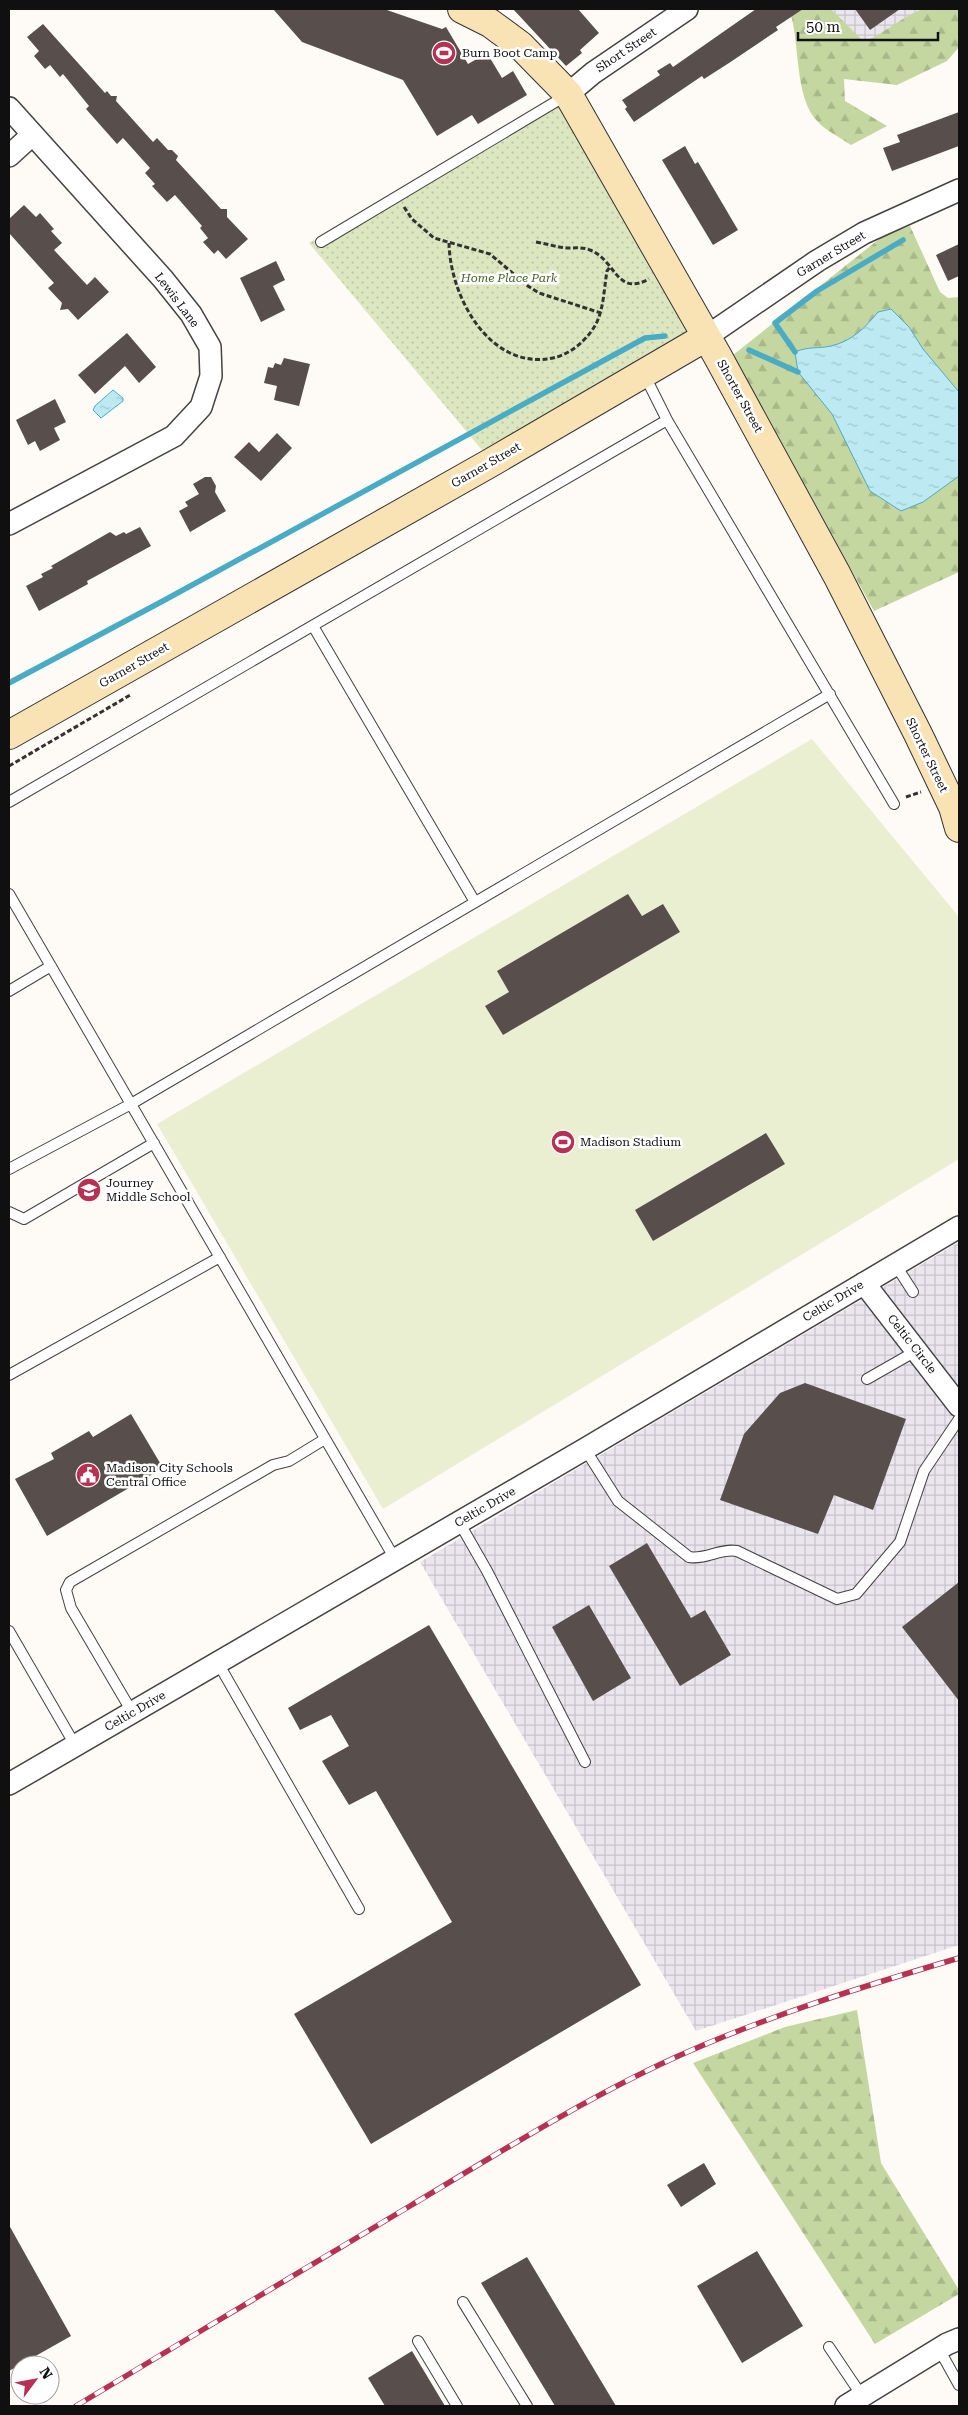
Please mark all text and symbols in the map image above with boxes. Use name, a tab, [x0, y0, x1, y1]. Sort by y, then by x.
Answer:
scale bar	[798, 10, 938, 42]
text: 50 m	[806, 18, 841, 36]
street label: Short Street	[593, 24, 659, 75]
sports icon: Burn Boot Camp	[431, 40, 457, 66]
place label: Burn Boot Camp	[462, 46, 557, 60]
street label: Garner Street	[794, 228, 868, 280]
street label: Lewis Lane	[152, 270, 202, 330]
park label: Home Place Park	[460, 271, 558, 285]
street label: Shorter Street	[714, 357, 766, 435]
street label: Garner Street	[449, 439, 524, 490]
street label: Garner Street	[97, 639, 172, 690]
street label: Shorter Street	[903, 716, 951, 795]
sports icon: Madison Stadium	[550, 1129, 576, 1155]
place label: Madison Stadium	[580, 1135, 681, 1149]
place label: Journey Middle School	[106, 1176, 191, 1204]
school or university icon: Journey Middle School	[76, 1177, 102, 1203]
street label: Celtic Drive	[800, 1277, 866, 1325]
street label: Celtic Circle	[885, 1312, 940, 1377]
place label: Madison City Schools Central Office	[106, 1461, 233, 1489]
public building icon: Madison City Schools Central Office	[75, 1462, 101, 1488]
street label: Celtic Drive	[452, 1484, 518, 1530]
street label: Celtic Drive	[102, 1688, 168, 1734]
north arrow	[10, 2355, 60, 2405]
text: N	[36, 2364, 56, 2382]

